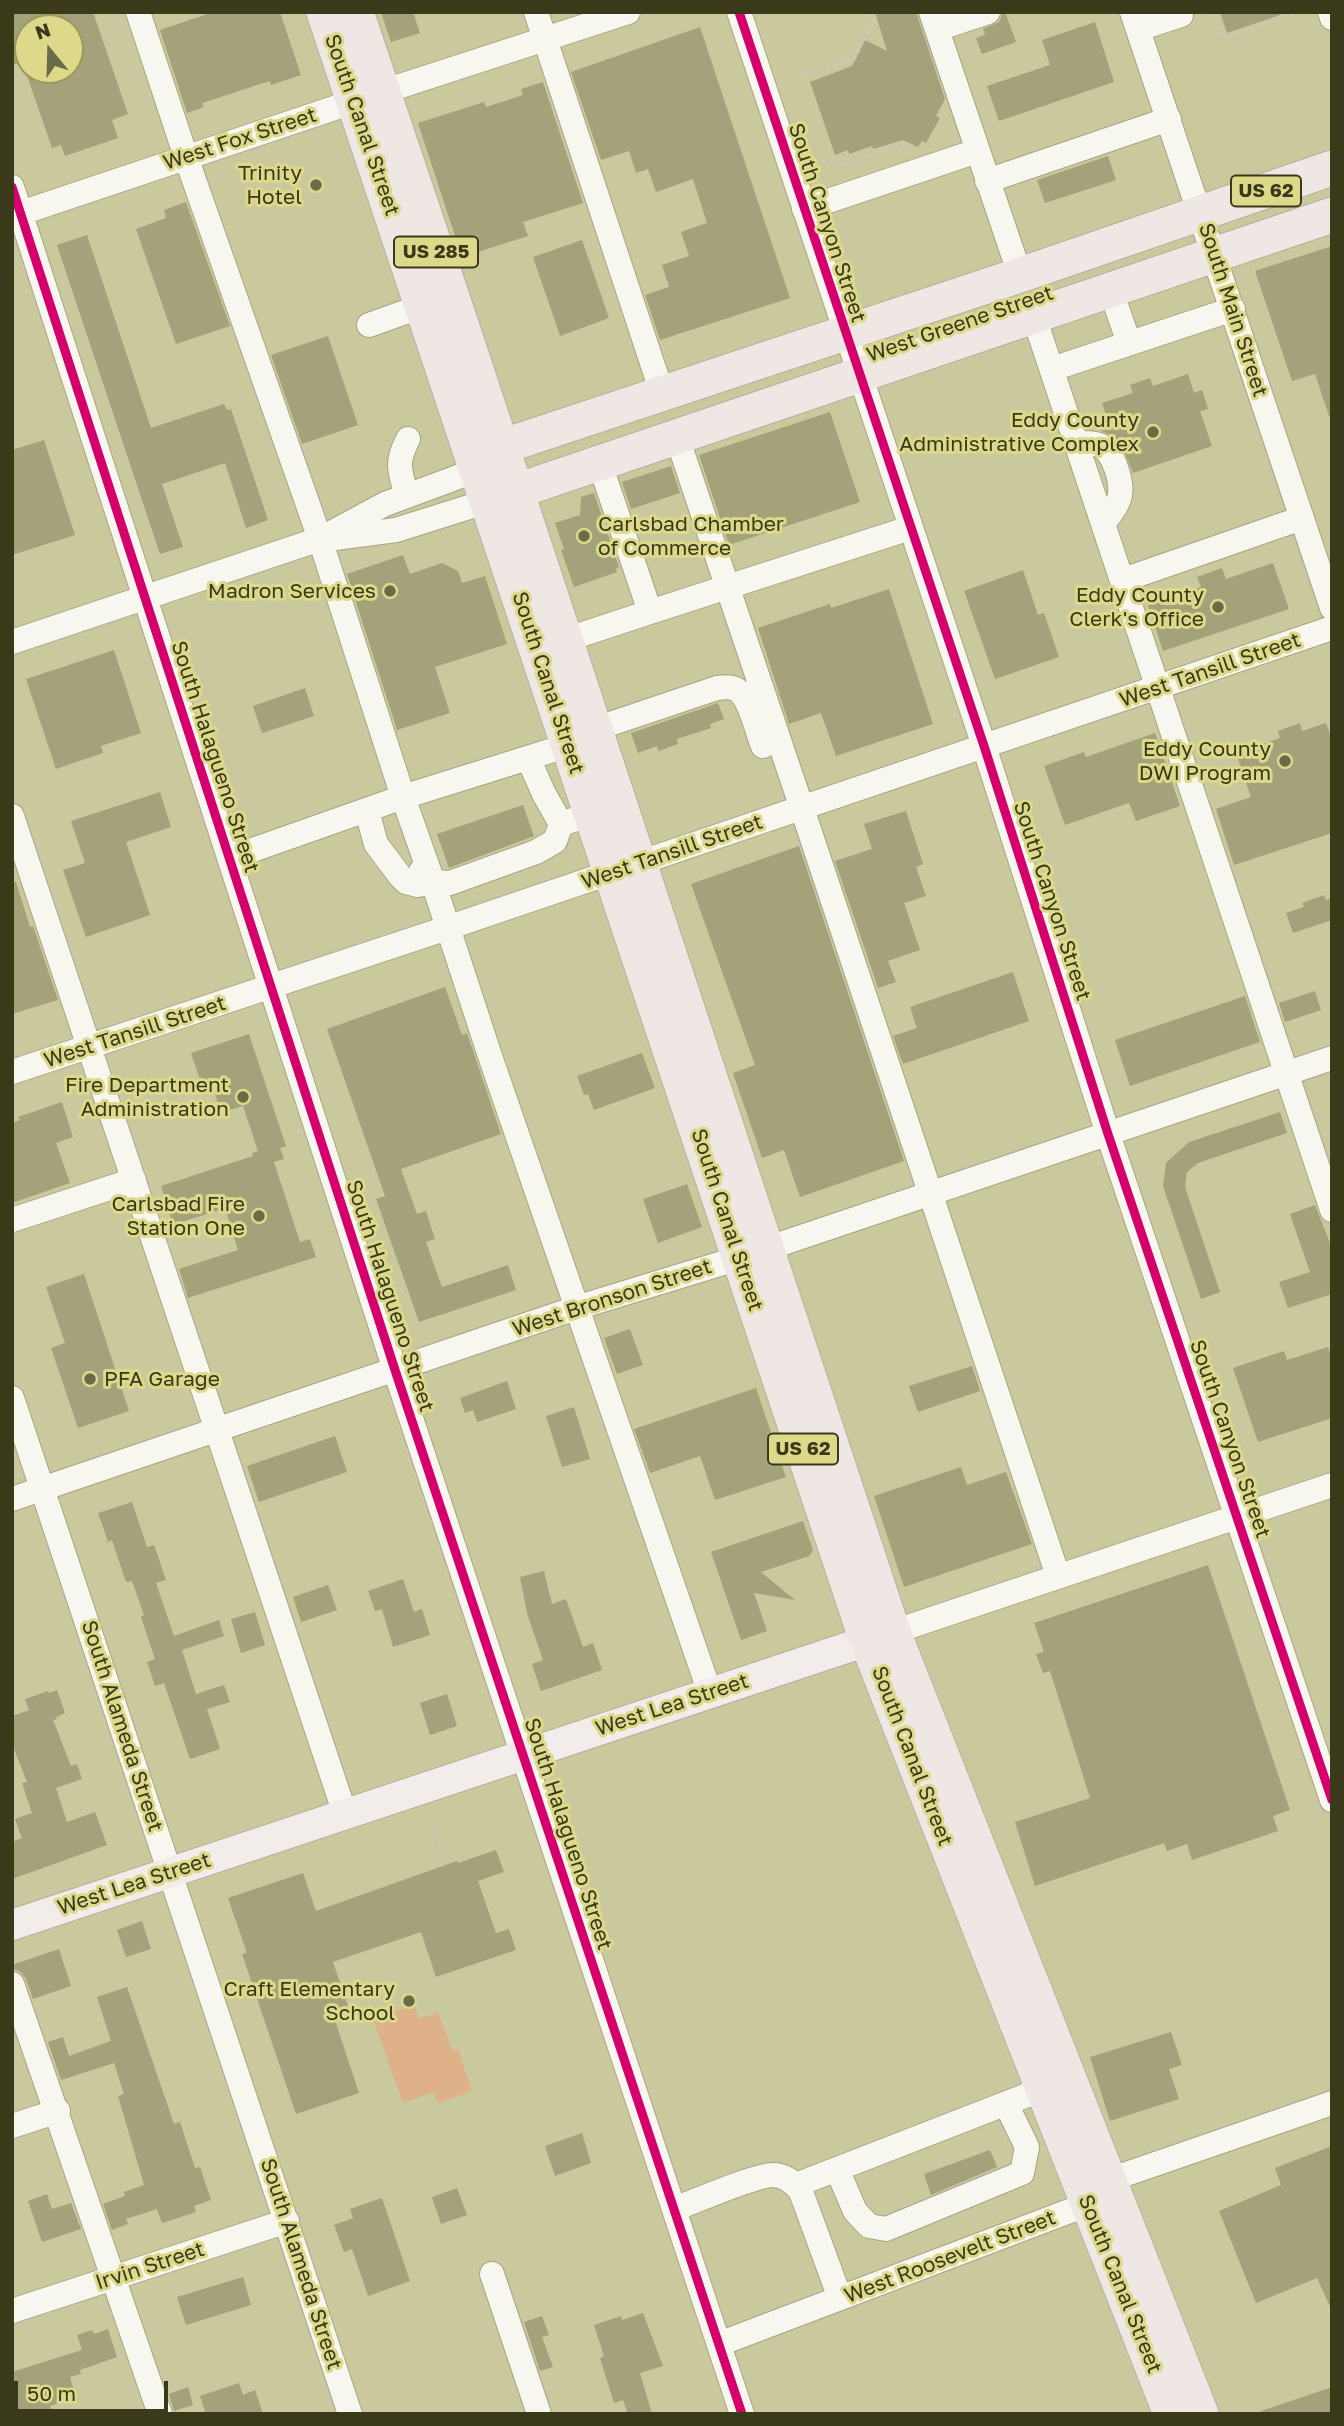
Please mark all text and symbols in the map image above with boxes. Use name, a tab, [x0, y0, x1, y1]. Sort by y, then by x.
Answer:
north arrow	[14, 14, 84, 84]
text: N	[32, 17, 53, 44]
street label: South Canal Street	[319, 31, 405, 219]
street label: West Fox Street	[160, 102, 320, 176]
street label: South Canyon Street	[783, 120, 871, 326]
place label: Trinity Hotel	[238, 160, 302, 210]
road number: US 62	[1231, 176, 1301, 206]
marker: Trinity Hotel	[308, 177, 324, 193]
street label: South Main Street	[1193, 220, 1273, 400]
road number: US 285	[394, 236, 478, 268]
street label: West Greene Street	[863, 280, 1057, 368]
place label: Eddy County Administrative Complex	[899, 407, 1139, 457]
marker: Eddy County Administrative Complex	[1145, 424, 1161, 440]
place label: Carlsbad Chamber of Commerce	[598, 511, 784, 561]
marker: Carlsbad Chamber of Commerce	[576, 528, 592, 544]
place label: Madron Services	[208, 578, 376, 604]
place label: Eddy County Clerk's Office	[1069, 582, 1204, 632]
marker: Madron Services	[382, 583, 398, 599]
street label: South Canal Street	[507, 589, 589, 777]
marker: Eddy County Clerk's Office	[1210, 599, 1226, 615]
street label: West Tansill Street	[1116, 627, 1304, 713]
street label: South Halagueno Street	[166, 638, 264, 876]
place label: Eddy County DWI Program	[1139, 736, 1271, 786]
marker: Eddy County DWI Program	[1277, 753, 1293, 769]
street label: South Canyon Street	[1008, 798, 1096, 1004]
street label: West Tansill Street	[578, 809, 766, 895]
street label: West Tansill Street	[41, 991, 229, 1073]
place label: Fire Department Administration	[65, 1072, 229, 1122]
marker: Fire Department Administration	[235, 1089, 251, 1105]
street label: South Canal Street	[686, 1126, 768, 1314]
street label: South Halagueno Street	[341, 1177, 439, 1415]
place label: Carlsbad Fire Station One	[112, 1191, 245, 1241]
marker: Carlsbad Fire Station One	[251, 1208, 267, 1224]
street label: West Bronson Street	[509, 1254, 715, 1342]
street label: South Canyon Street	[1184, 1336, 1276, 1542]
place label: PFA Garage	[104, 1366, 220, 1392]
marker: PFA Garage	[82, 1371, 98, 1387]
road number: US 62	[768, 1434, 838, 1464]
street label: South Alameda Street	[76, 1617, 168, 1835]
street label: South Canal Street	[866, 1663, 958, 1849]
street label: West Lea Street	[592, 1668, 752, 1742]
street label: South Halagueno Street	[519, 1715, 617, 1953]
street label: West Lea Street	[54, 1847, 214, 1921]
place label: Craft Elementary School	[224, 1976, 395, 2026]
marker: Craft Elementary School	[401, 1993, 417, 2009]
street label: South Alameda Street	[255, 2155, 347, 2373]
street label: South Canal Street	[1073, 2191, 1167, 2377]
street label: West Roosevelt Street	[841, 2205, 1059, 2309]
street label: Irvin Street	[92, 2237, 208, 2295]
scale bar	[18, 2366, 172, 2410]
text: 50 m	[27, 2380, 76, 2406]

